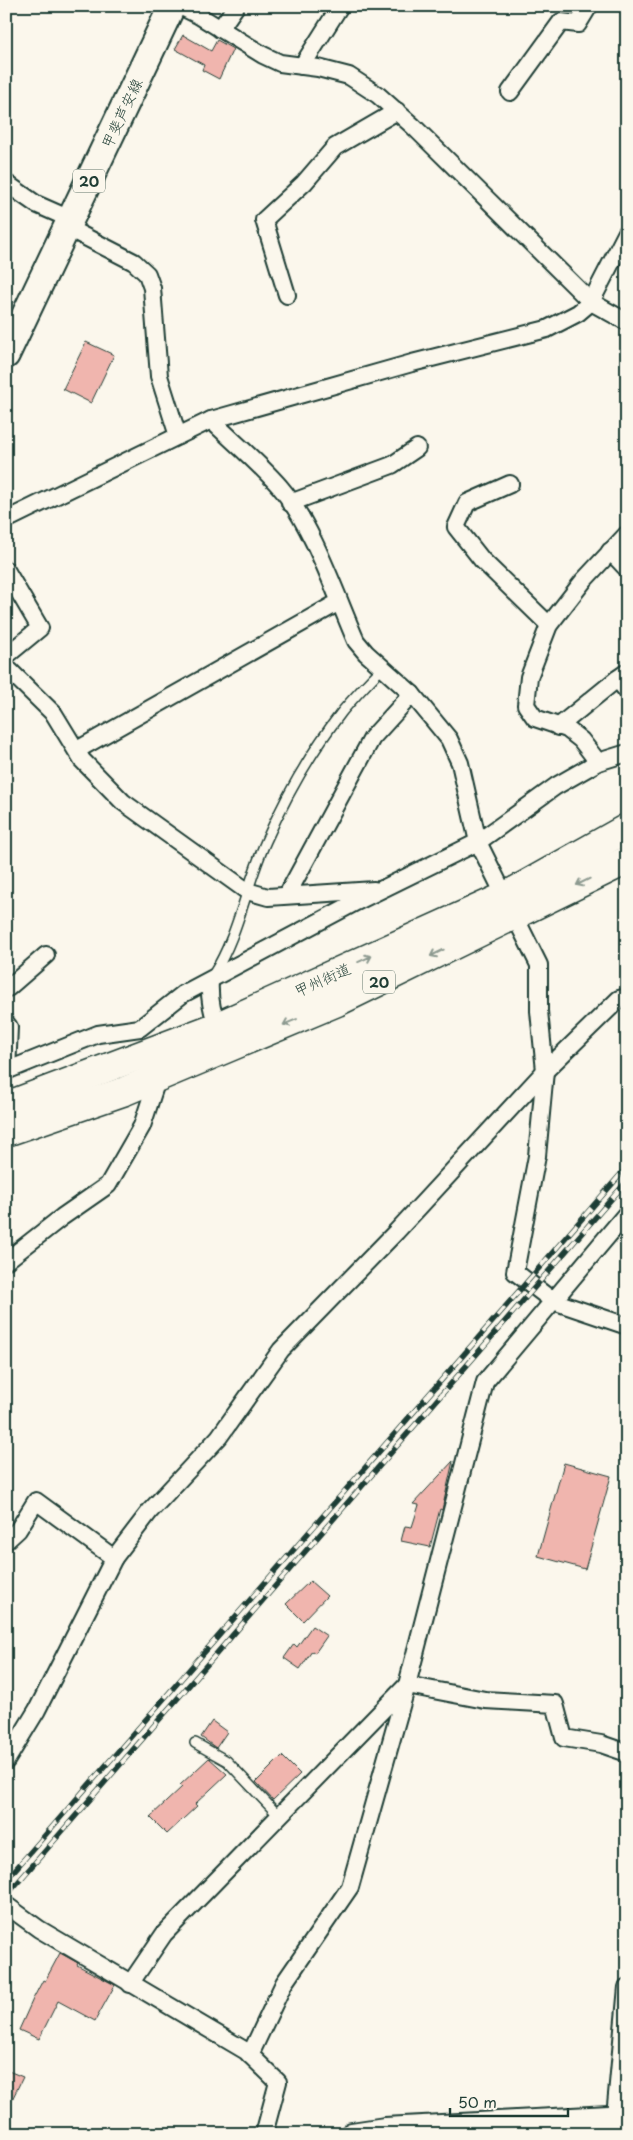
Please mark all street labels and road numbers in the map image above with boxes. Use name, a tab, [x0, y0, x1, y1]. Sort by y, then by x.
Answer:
street label: 甲斐芦安線	[95, 74, 147, 152]
road number: 20	[73, 170, 105, 192]
street label: 甲州街道	[290, 956, 354, 1002]
road number: 20	[363, 970, 395, 994]

